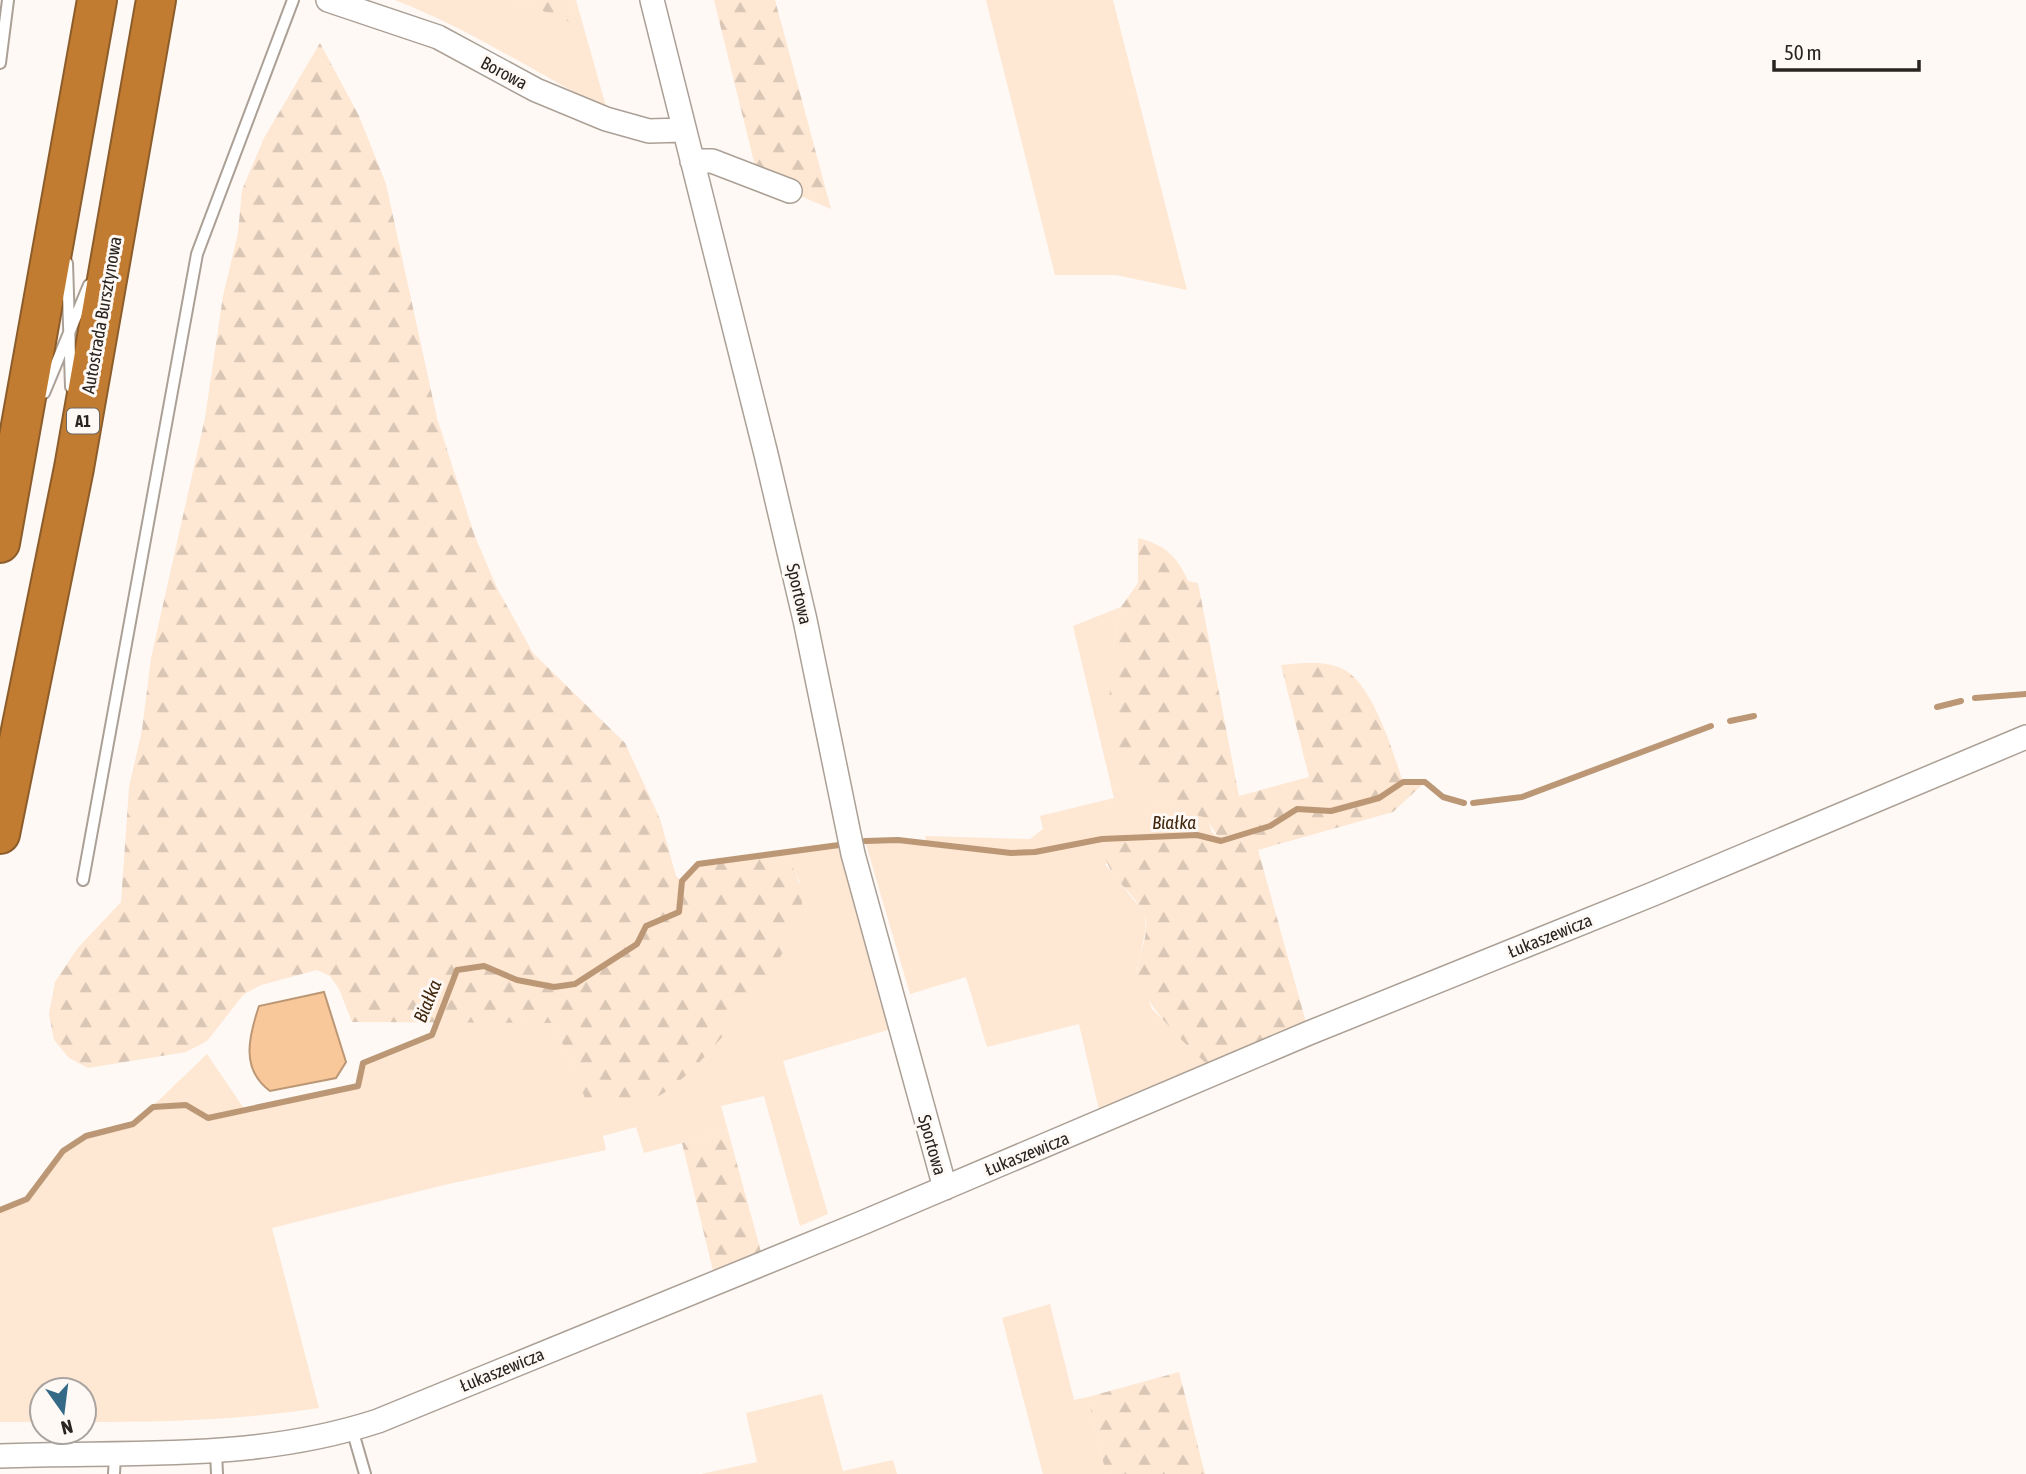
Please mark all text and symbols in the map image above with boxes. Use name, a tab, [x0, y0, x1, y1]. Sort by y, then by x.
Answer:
scale bar	[1774, 28, 1919, 72]
text: 50 m	[1784, 40, 1822, 64]
street label: Borowa	[477, 52, 531, 93]
street label: Autostrada Bursztynowa	[77, 235, 126, 395]
road number: A1	[67, 408, 99, 434]
street label: Sportowa	[782, 561, 817, 626]
water label: Białka	[1152, 811, 1196, 833]
street label: Łukaszewicza	[1505, 909, 1595, 962]
water label: Białka	[409, 976, 446, 1026]
street label: Sportowa	[914, 1112, 951, 1178]
street label: Łukaszewicza	[982, 1127, 1072, 1180]
street label: Łukaszewicza	[457, 1343, 547, 1396]
north arrow	[28, 1376, 98, 1446]
text: N	[59, 1415, 75, 1440]

